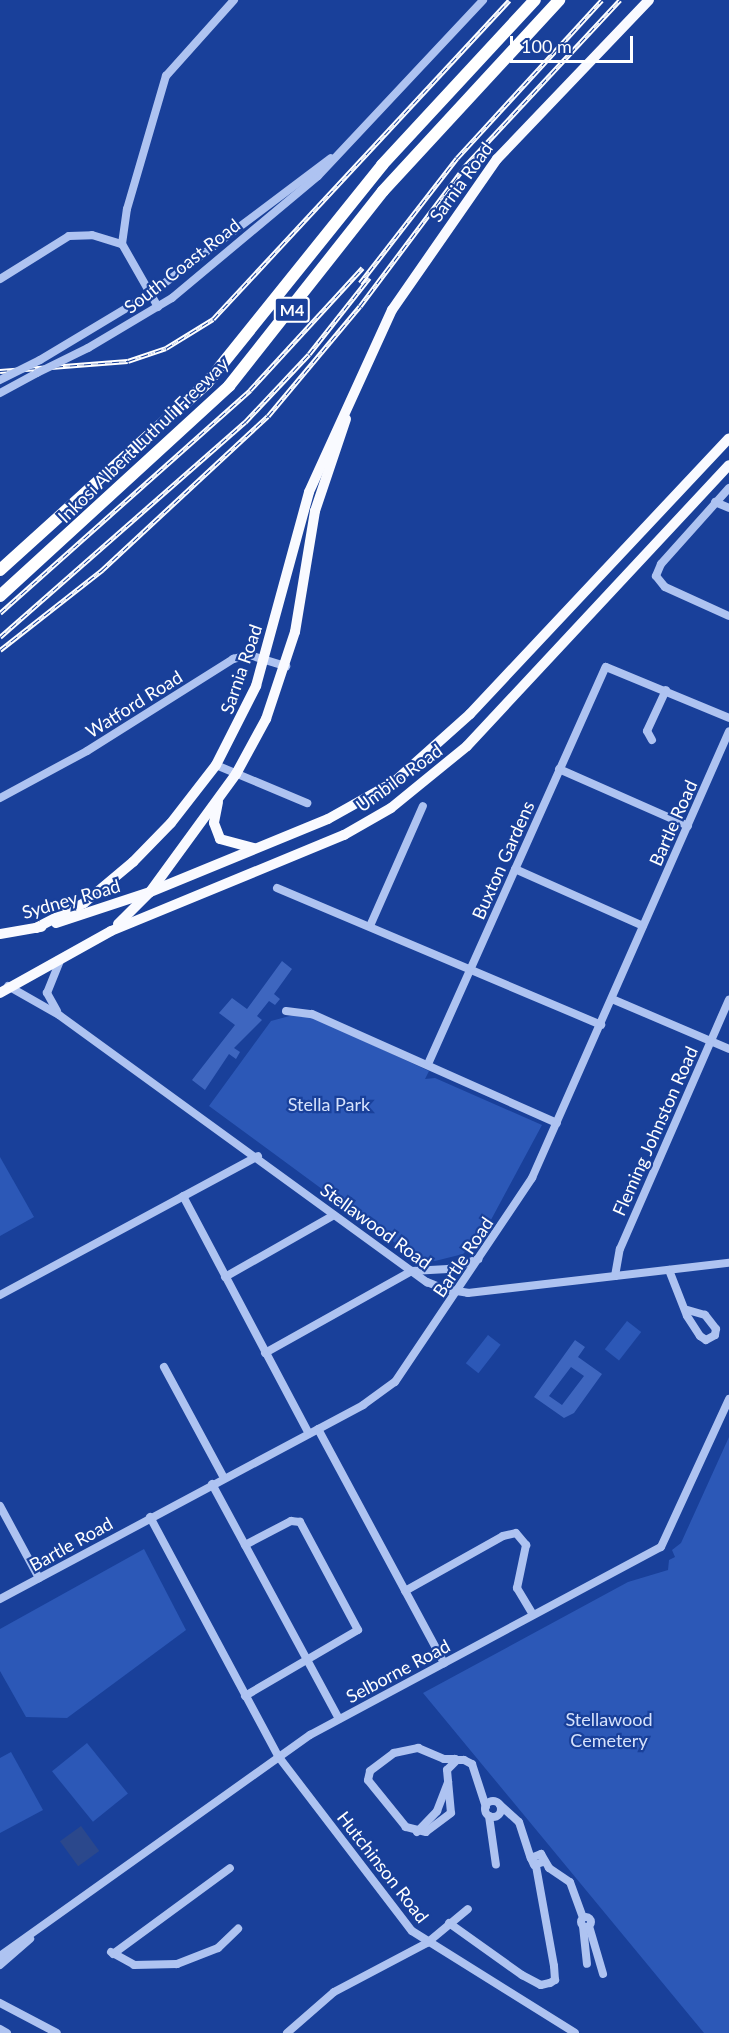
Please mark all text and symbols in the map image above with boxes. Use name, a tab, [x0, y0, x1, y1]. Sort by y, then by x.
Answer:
scale bar	[513, 24, 636, 62]
text: 100 m	[521, 35, 572, 57]
street label: Sarnia Road	[425, 138, 497, 226]
street label: South Coast Road	[120, 214, 244, 318]
road number: M4	[272, 297, 312, 323]
street label: Inkosi Albert Luthuli Freeway	[53, 353, 233, 527]
street label: Sarnia Road	[216, 622, 266, 716]
street label: Watford Road	[82, 666, 186, 742]
street label: Umbilo Road	[352, 740, 446, 816]
street label: Bartle Road	[644, 777, 702, 869]
street label: Buxton Gardens	[467, 797, 539, 923]
street label: Sydney Road	[19, 875, 123, 923]
street label: Fleming Johnston Road	[608, 1043, 702, 1219]
park label: Stella Park	[288, 1093, 370, 1115]
street label: Stellawood Road	[316, 1179, 436, 1273]
street label: Bartle Road	[428, 1213, 498, 1301]
street label: Bartle Road	[26, 1512, 116, 1576]
street label: Selborne Road	[342, 1635, 454, 1707]
park label: Stellawood Cemetery	[565, 1709, 653, 1752]
street label: Hutchinson Road	[333, 1807, 433, 1927]

